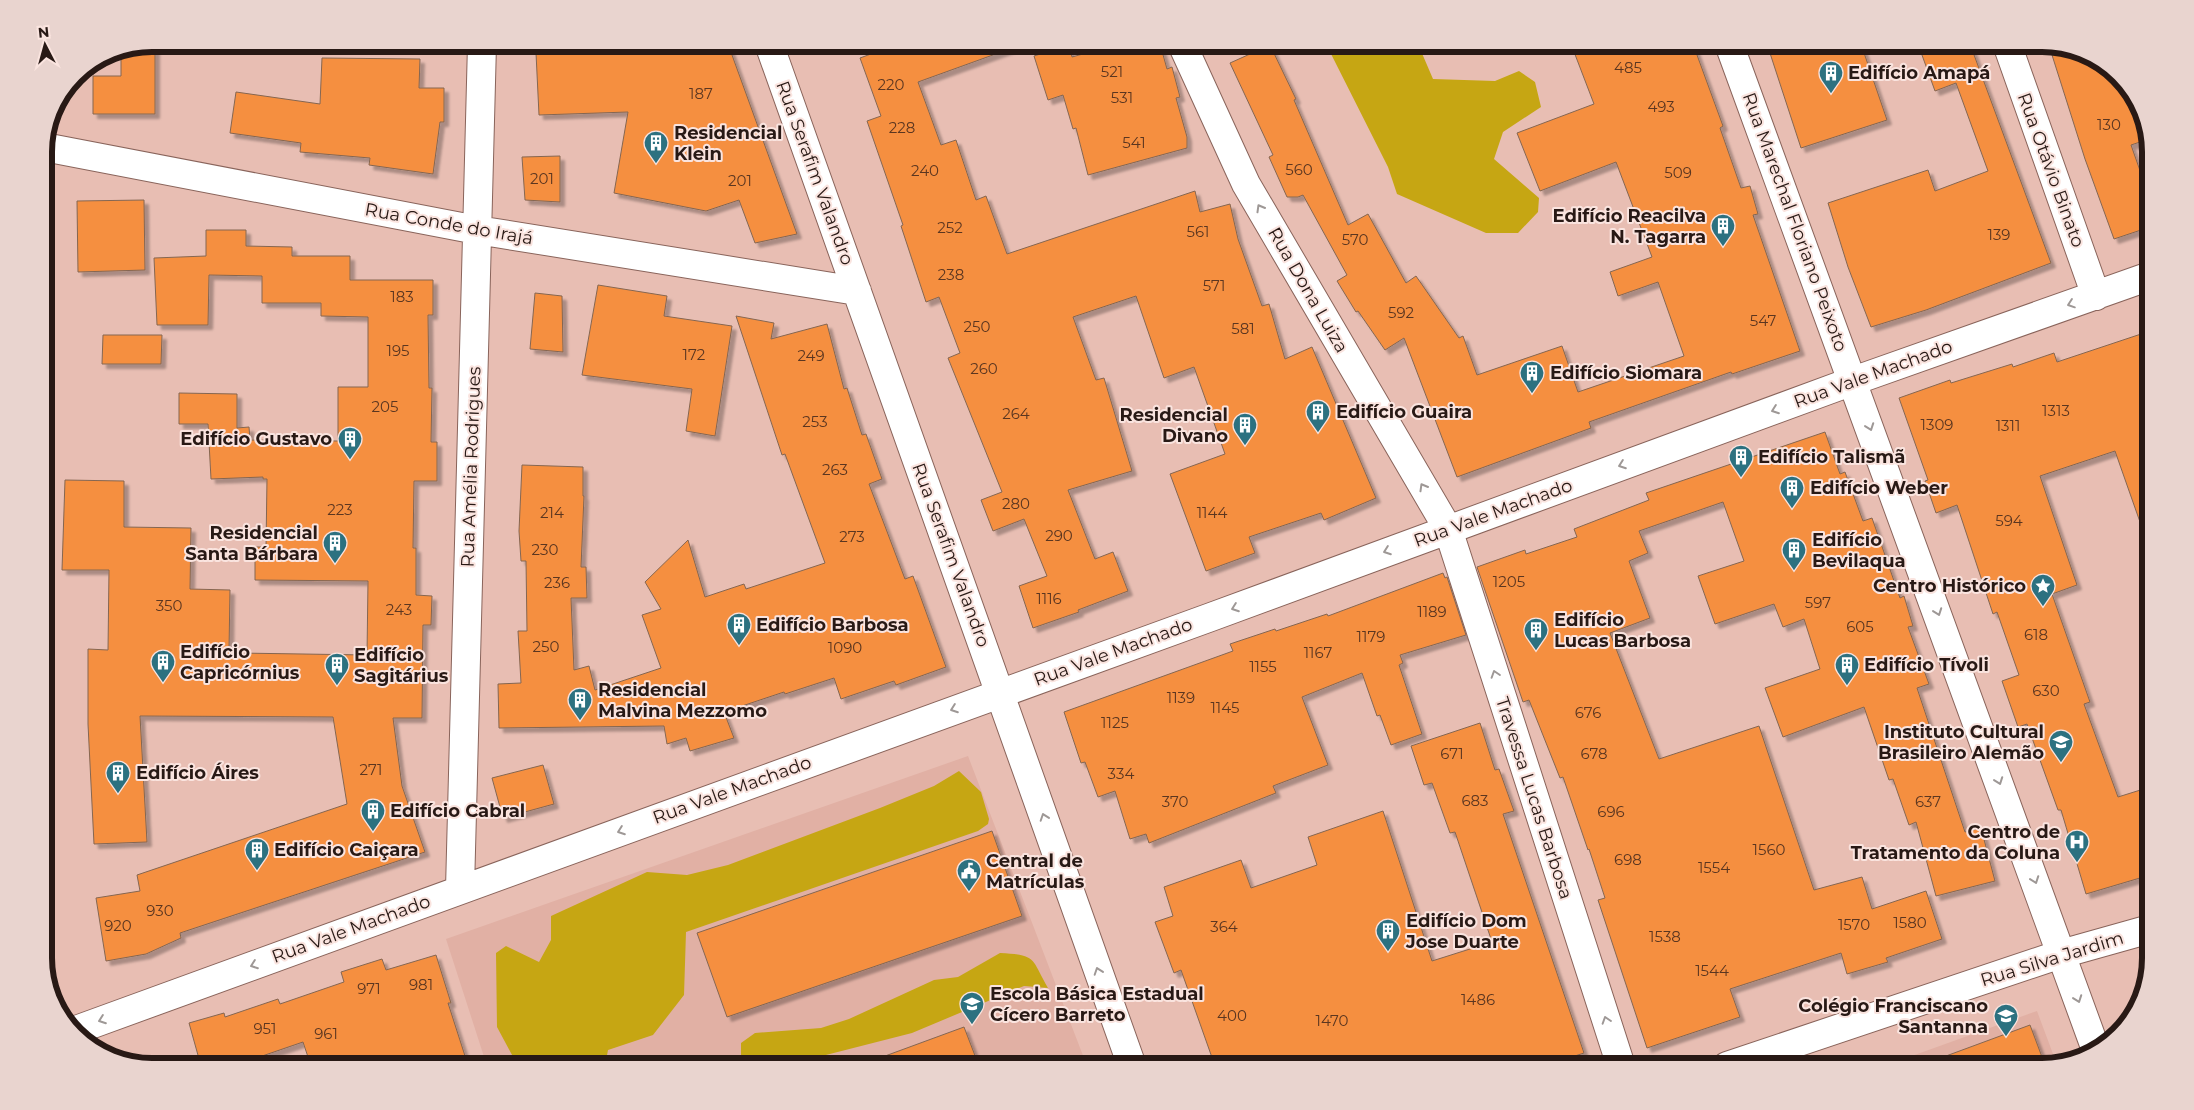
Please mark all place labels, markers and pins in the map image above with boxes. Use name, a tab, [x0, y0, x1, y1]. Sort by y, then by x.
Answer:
building icon: Edifício Amapá	[1818, 60, 1844, 94]
place label: Edifício Amapá	[1848, 62, 1990, 84]
place label: Residencial Klein	[674, 122, 782, 165]
building icon: Residencial Klein	[643, 130, 669, 164]
place label: Edifício Reacilva N. Tagarra	[1552, 205, 1706, 248]
building icon: Edifício Reacilva N. Tagarra	[1710, 213, 1736, 247]
building icon: Edifício Siomara	[1519, 360, 1545, 394]
place label: Edifício Siomara	[1550, 362, 1702, 384]
building icon: Edifício Guaira	[1305, 399, 1331, 433]
place label: Edifício Guaira	[1336, 401, 1472, 423]
place label: Residencial Divano	[1120, 404, 1228, 447]
building icon: Residencial Divano	[1232, 412, 1258, 446]
building icon: Edifício Gustavo	[337, 426, 363, 460]
place label: Edifício Gustavo	[180, 428, 332, 450]
building icon: Edifício Talismã	[1728, 444, 1754, 478]
place label: Edifício Talismã	[1758, 446, 1905, 468]
building icon: Edifício Weber	[1779, 475, 1805, 509]
place label: Edifício Weber	[1810, 477, 1948, 499]
place label: Residencial Santa Bárbara	[185, 522, 318, 565]
place label: Edifício Bevilaqua	[1812, 529, 1906, 572]
building icon: Residencial Santa Bárbara	[322, 530, 348, 564]
building icon: Edifício Bevilaqua	[1781, 537, 1807, 571]
place icon: Centro Histórico	[2030, 573, 2056, 607]
place label: Centro Histórico	[1873, 575, 2026, 597]
place label: Edifício Lucas Barbosa	[1554, 609, 1691, 652]
building icon: Edifício Barbosa	[726, 612, 752, 646]
place label: Edifício Barbosa	[756, 614, 909, 636]
building icon: Edifício Lucas Barbosa	[1523, 617, 1549, 651]
place label: Edifício Capricórnius	[180, 641, 300, 684]
place label: Edifício Sagitárius	[354, 644, 449, 687]
building icon: Edifício Capricórnius	[150, 649, 176, 683]
building icon: Edifício Sagitárius	[324, 652, 350, 686]
building icon: Edifício Tívoli	[1834, 652, 1860, 686]
place label: Edifício Tívoli	[1864, 654, 1989, 676]
place label: Residencial Malvina Mezzomo	[598, 679, 767, 722]
building icon: Residencial Malvina Mezzomo	[567, 687, 593, 721]
place label: Instituto Cultural Brasileiro Alemão	[1878, 721, 2044, 764]
school or university icon: Instituto Cultural Brasileiro Alemão	[2048, 729, 2074, 763]
building icon: Edifício Áires	[105, 760, 131, 794]
place label: Edifício Áires	[136, 762, 259, 784]
building icon: Edifício Cabral	[360, 798, 386, 832]
place label: Edifício Cabral	[390, 800, 525, 822]
place label: Centro de Tratamento da Coluna	[1851, 821, 2060, 864]
hospital icon: Centro de Tratamento da Coluna	[2064, 829, 2090, 863]
building icon: Edifício Caiçara	[244, 837, 270, 871]
place label: Edifício Caiçara	[274, 839, 419, 861]
place label: Central de Matrículas	[986, 850, 1085, 893]
public building icon: Central de Matrículas	[956, 858, 982, 892]
place label: Edifício Dom Jose Duarte	[1405, 910, 1527, 953]
building icon: Edifício Dom Jose Duarte	[1375, 918, 1401, 952]
place label: Escola Básica Estadual Cícero Barreto	[990, 983, 1204, 1026]
school or university icon: Escola Básica Estadual Cícero Barreto	[959, 991, 985, 1025]
place label: Colégio Franciscano Santanna	[1798, 995, 1988, 1038]
school or university icon: Colégio Franciscano Santanna	[1993, 1003, 2019, 1037]

